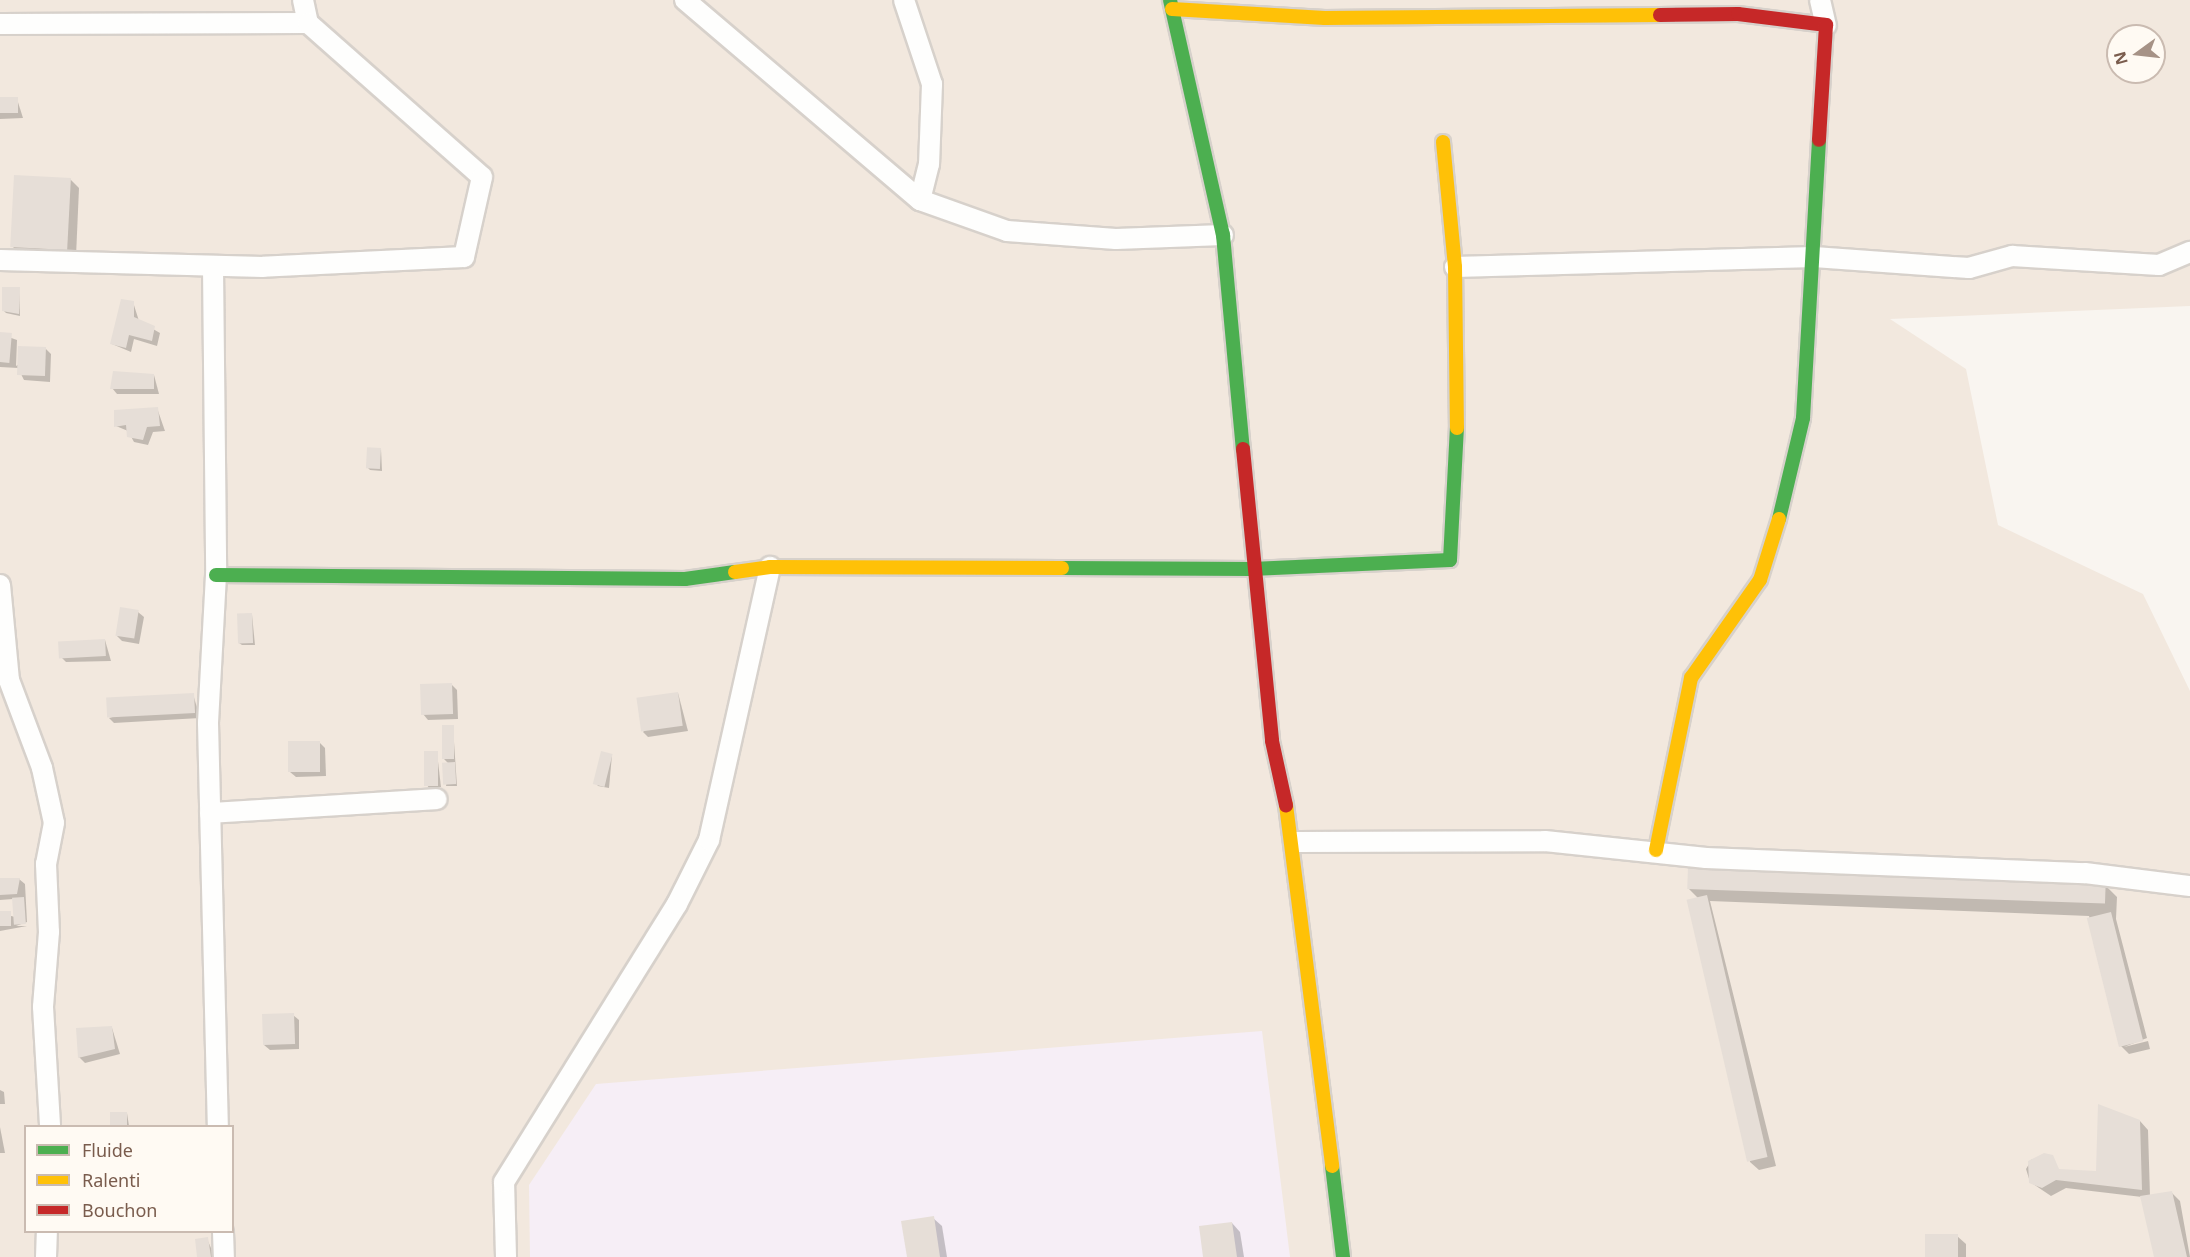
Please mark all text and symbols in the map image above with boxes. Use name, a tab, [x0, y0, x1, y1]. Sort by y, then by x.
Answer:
north arrow	[2106, 24, 2166, 84]
text: N	[2108, 49, 2133, 67]
legend	[24, 1125, 234, 1233]
text: Fluide	[82, 1138, 133, 1162]
text: Ralenti	[82, 1168, 140, 1192]
text: Bouchon	[82, 1198, 158, 1222]

